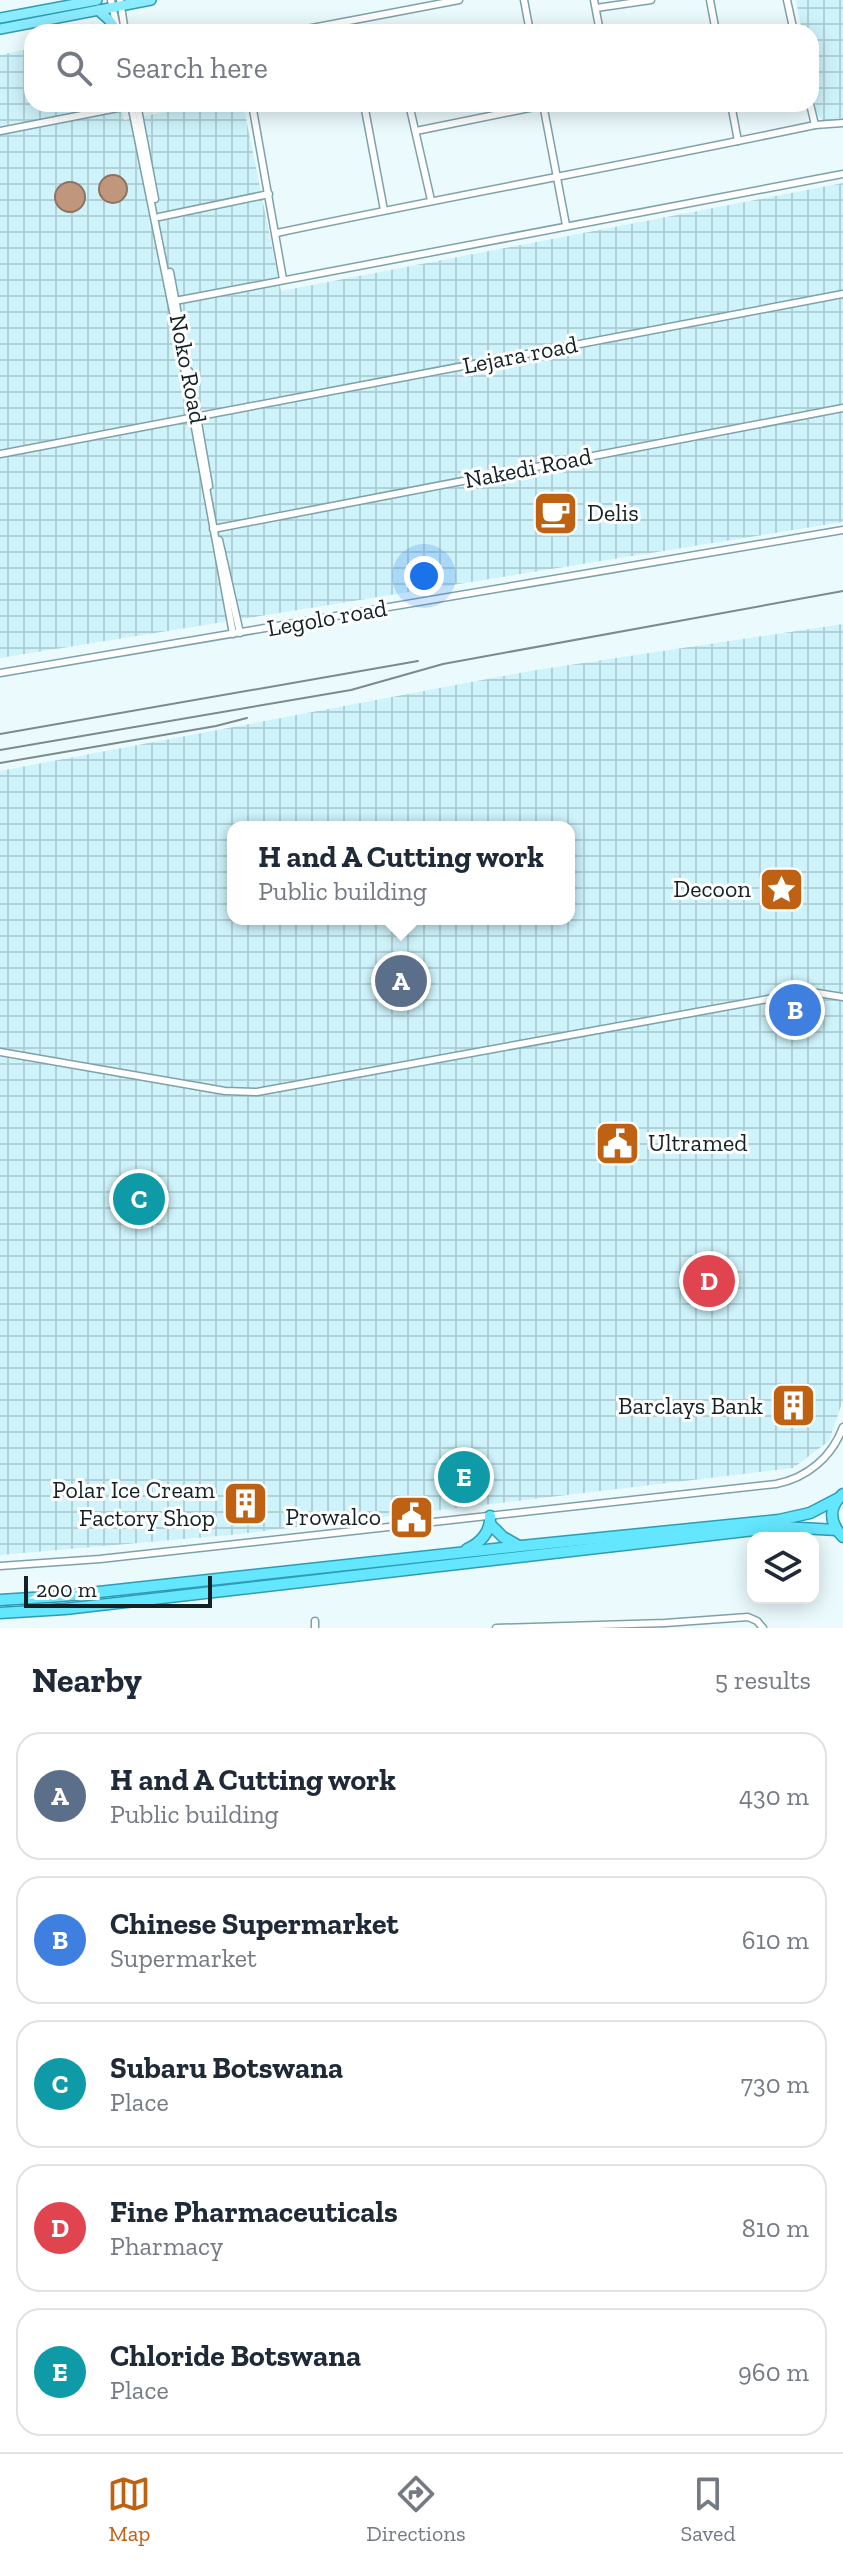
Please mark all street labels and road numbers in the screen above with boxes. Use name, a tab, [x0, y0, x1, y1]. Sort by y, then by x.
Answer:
street label: Noko Road	[164, 312, 213, 426]
street label: Lejara road	[460, 329, 580, 380]
street label: Nakedi Road	[462, 441, 594, 494]
street label: Legolo road	[265, 593, 389, 642]

